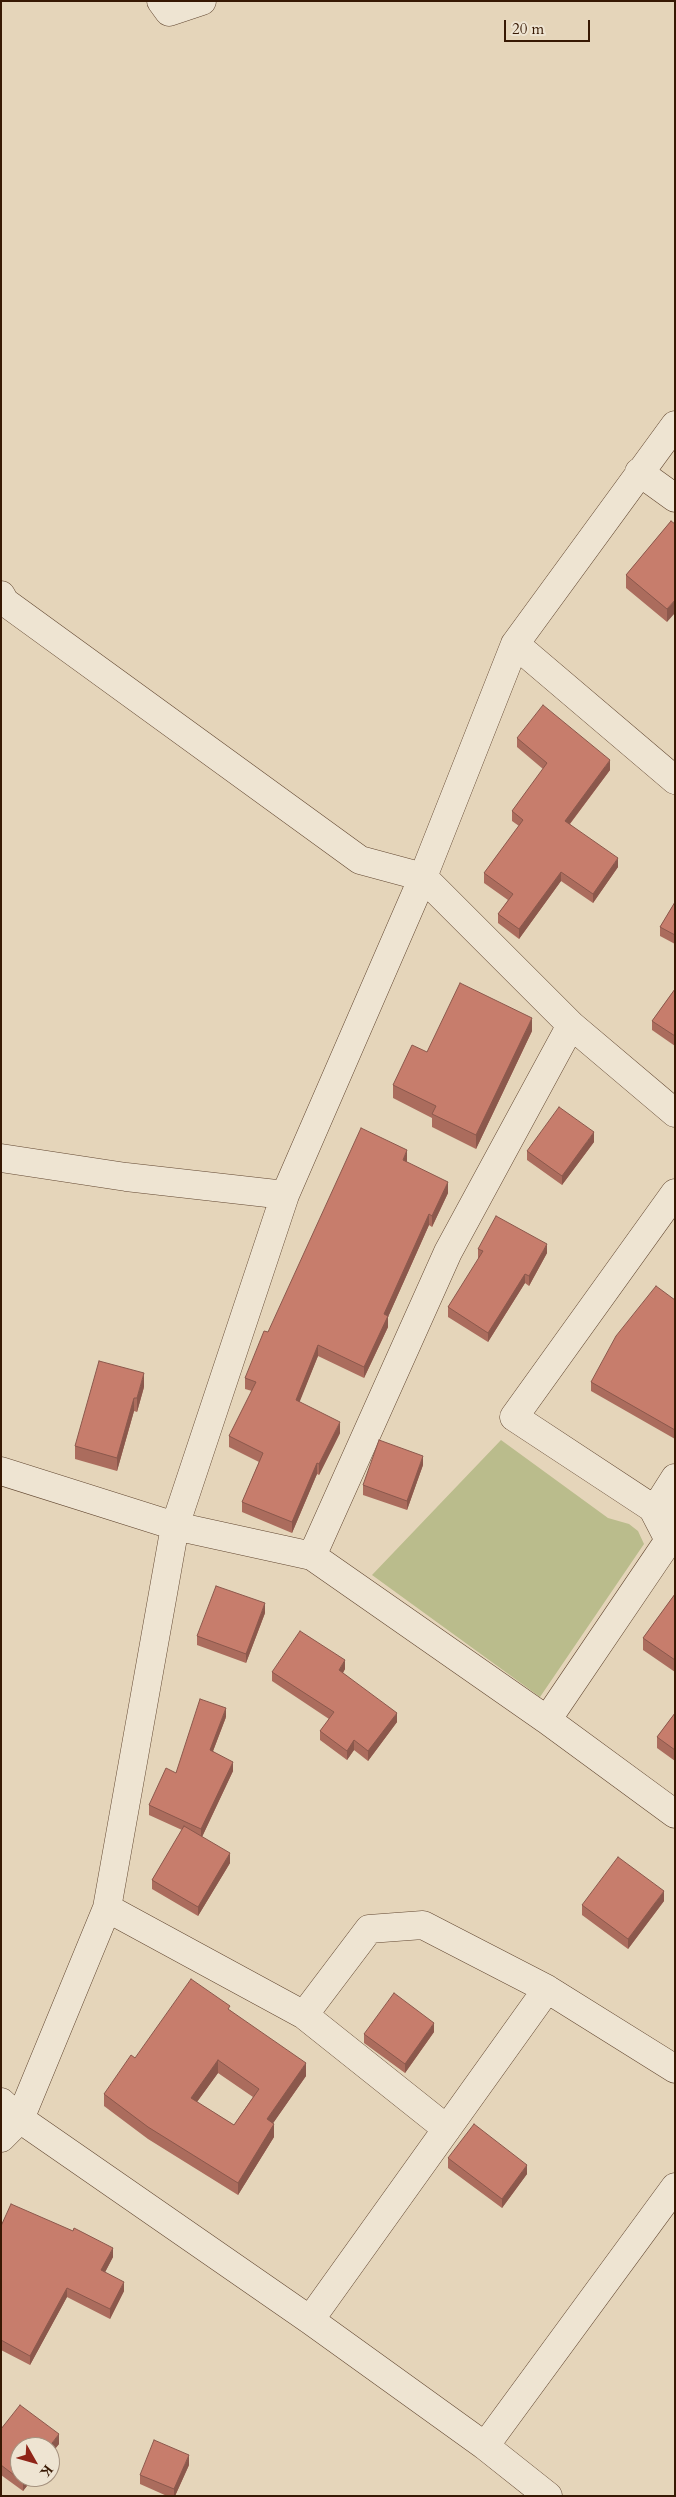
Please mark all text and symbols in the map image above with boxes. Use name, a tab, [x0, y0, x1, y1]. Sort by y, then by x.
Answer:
scale bar	[506, 10, 592, 42]
text: 20 m	[512, 19, 544, 39]
north arrow	[10, 2437, 60, 2487]
text: K	[35, 2461, 57, 2481]

